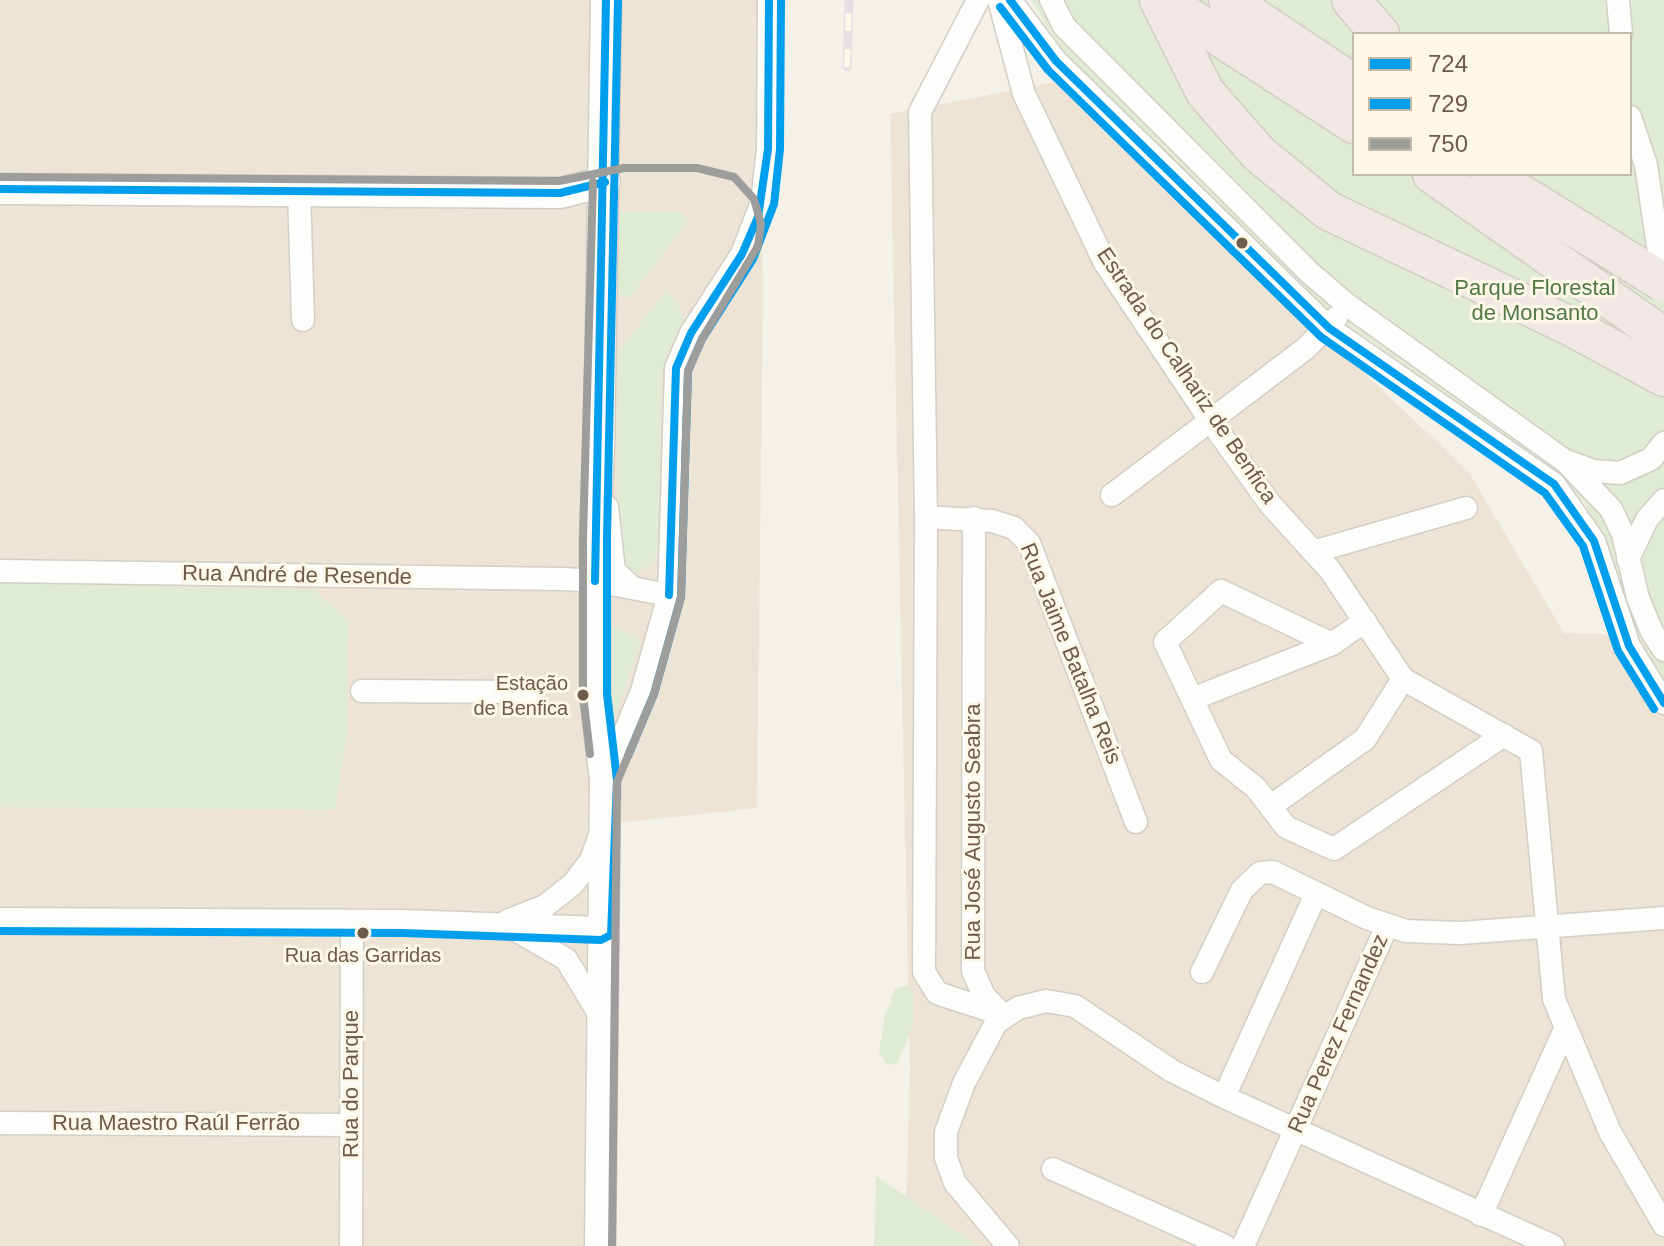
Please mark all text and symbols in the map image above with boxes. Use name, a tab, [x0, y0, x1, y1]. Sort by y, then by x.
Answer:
legend	[1352, 32, 1632, 176]
text: 724	[1428, 50, 1468, 77]
text: 729	[1428, 90, 1468, 117]
text: 750	[1428, 130, 1468, 157]
unlabelled marker	[1234, 235, 1250, 251]
street label: Estrada do Calhariz de Benfica	[1090, 243, 1282, 509]
park label: Parque Florestal de Monsanto	[1454, 276, 1616, 328]
street label: Rua Jaime Batalha Reis	[1014, 540, 1126, 768]
street label: Rua André de Resende	[182, 561, 412, 591]
place label: Estação de Benfica	[473, 672, 568, 719]
marker: Estação de Benfica	[575, 687, 591, 703]
street label: Rua José Augusto Seabra	[961, 704, 987, 960]
marker: Rua das Garridas	[355, 925, 371, 941]
street label: Rua Perez Fernandez	[1283, 930, 1395, 1138]
place label: Rua das Garridas	[285, 944, 441, 968]
street label: Rua do Parque	[339, 1010, 365, 1158]
street label: Rua Maestro Raúl Ferrão	[52, 1111, 300, 1137]

